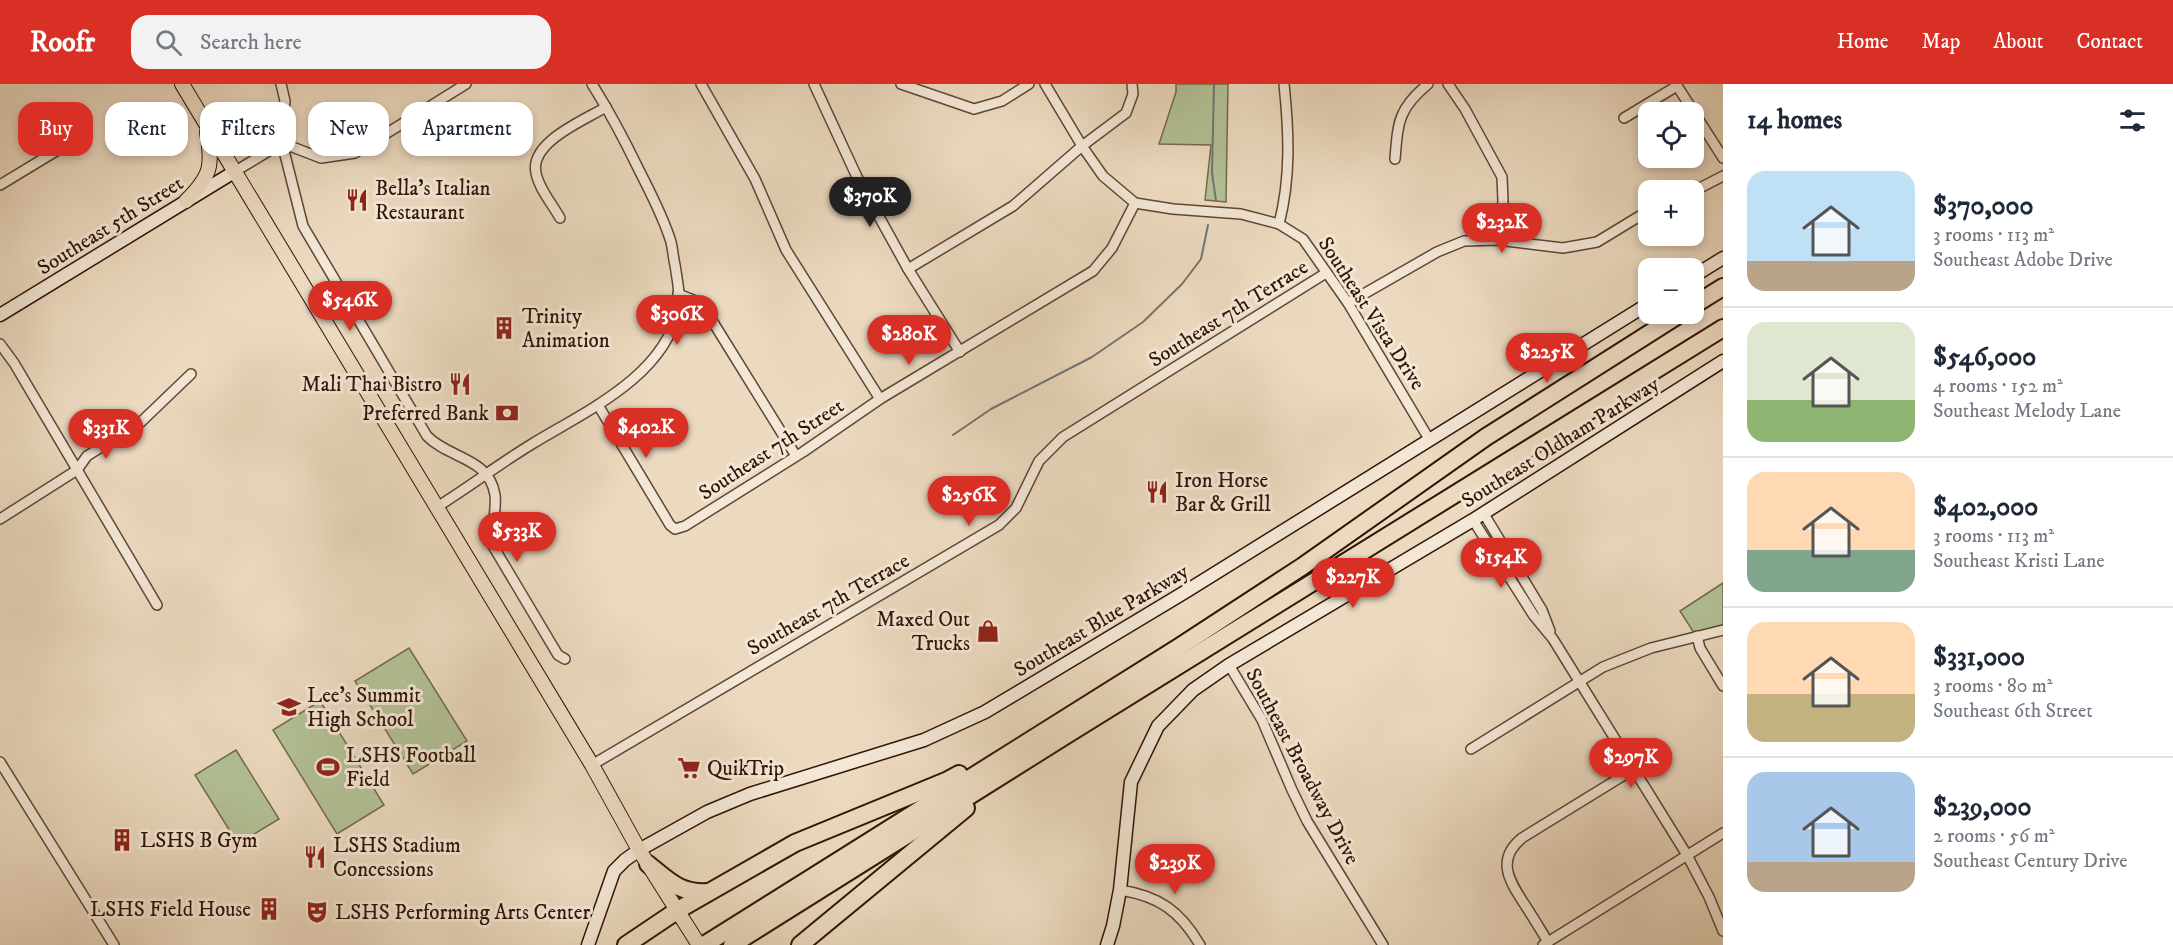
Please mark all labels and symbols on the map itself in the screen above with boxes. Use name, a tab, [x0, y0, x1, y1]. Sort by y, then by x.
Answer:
street label: Southeast 5th Street	[33, 170, 189, 281]
place label: Bella's Italian Restaurant	[375, 176, 491, 226]
pin: $370K	[828, 177, 912, 228]
restaurant icon: Bella's Italian Restaurant	[344, 187, 370, 213]
pin: $232K	[1460, 203, 1544, 254]
street label: Southeast Vista Drive	[1312, 232, 1431, 395]
street label: Southeast 7th Terrace	[1144, 254, 1313, 373]
pin: $546K	[308, 281, 392, 332]
pin: $306K	[635, 295, 719, 346]
place label: Trinity Animation	[522, 304, 610, 354]
building icon: Trinity Animation	[491, 315, 517, 341]
pin: $280K	[867, 315, 951, 366]
pin: $225K	[1505, 333, 1589, 384]
restaurant icon: Mali Thai Bistro	[447, 371, 473, 397]
street label: Southeast Oldham Parkway	[1457, 371, 1665, 514]
place label: Mali Thai Bistro	[302, 372, 442, 398]
street label: Southeast 7th Street	[694, 393, 849, 506]
bank icon: Preferred Bank	[494, 400, 520, 426]
place label: Preferred Bank	[362, 401, 490, 427]
pin: $402K	[604, 408, 688, 459]
pin: $331K	[64, 409, 148, 460]
place label: Iron Horse Bar & Grill	[1175, 468, 1271, 518]
pin: $256K	[927, 476, 1011, 527]
restaurant icon: Iron Horse Bar & Grill	[1144, 479, 1170, 505]
pin: $533K	[475, 512, 559, 563]
pin: $154K	[1459, 538, 1543, 589]
street label: Southeast 7th Terrace	[743, 548, 914, 662]
street label: Southeast Blue Parkway	[1010, 558, 1194, 683]
pin: $227K	[1311, 558, 1395, 609]
place label: Maxed Out Trucks	[876, 607, 970, 657]
shop icon: Maxed Out Trucks	[975, 618, 1001, 644]
street label: Southeast Broadway Drive	[1239, 664, 1365, 869]
place label: Lee's Summit High School	[307, 683, 421, 733]
school or university icon: Lee's Summit High School	[276, 694, 302, 720]
pin: $297K	[1589, 738, 1673, 789]
place label: LSHS Football Field	[346, 743, 477, 793]
sports icon: LSHS Football Field	[315, 754, 341, 780]
supermarket icon: QuikTrip	[676, 755, 702, 781]
place label: QuikTrip	[707, 756, 784, 782]
building icon: LSHS B Gym	[109, 827, 135, 853]
place label: LSHS B Gym	[140, 828, 258, 854]
place label: LSHS Stadium Concessions	[333, 833, 461, 883]
restaurant icon: LSHS Stadium Concessions	[302, 844, 328, 870]
pin: $239K	[1133, 844, 1217, 895]
building icon: LSHS Field House	[256, 896, 282, 922]
place label: LSHS Field House	[90, 897, 251, 923]
theatre icon: LSHS Performing Arts Center	[304, 899, 330, 925]
place label: LSHS Performing Arts Center	[335, 900, 591, 926]

